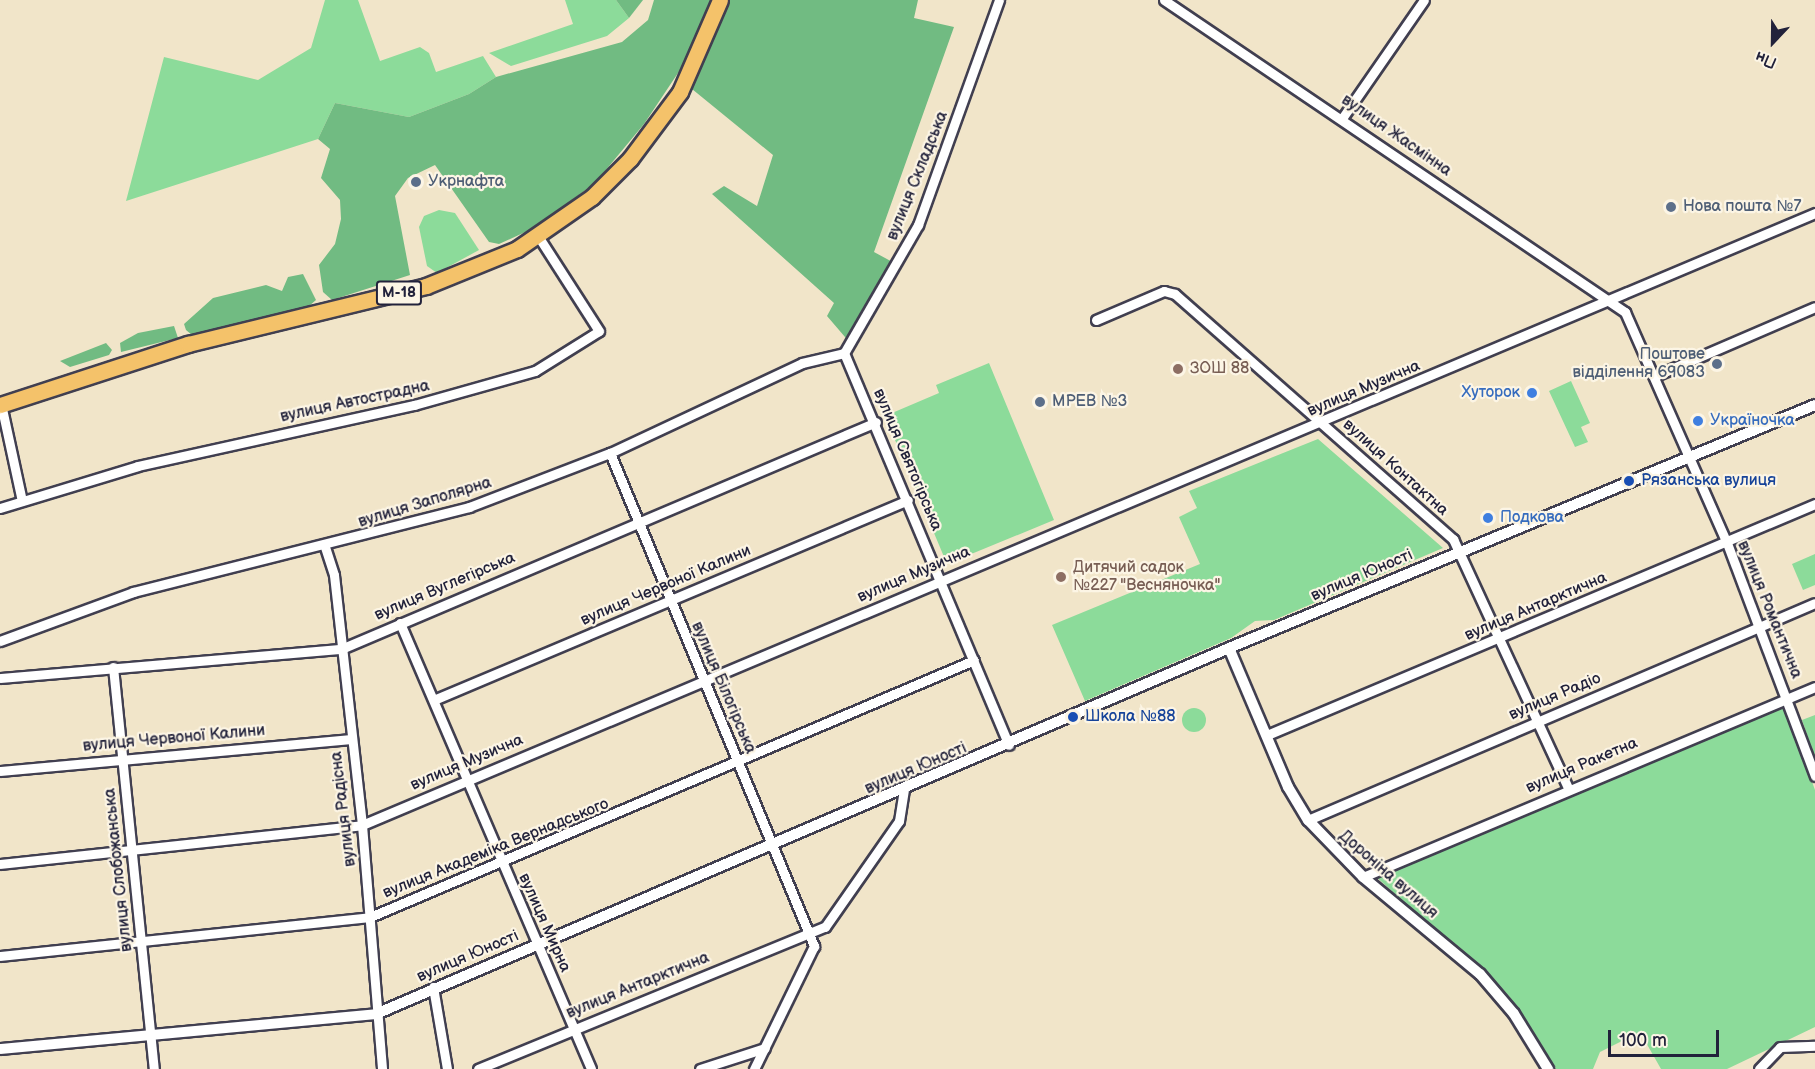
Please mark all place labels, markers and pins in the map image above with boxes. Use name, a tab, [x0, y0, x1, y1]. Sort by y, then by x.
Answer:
place label: Укрнафта	[428, 172, 504, 192]
marker: Укрнафта	[409, 175, 423, 189]
place label: Нова пошта №7	[1683, 197, 1801, 217]
marker: Нова пошта №7	[1664, 200, 1678, 214]
place label: Поштове відділення 69083	[1572, 345, 1705, 383]
marker: Поштове відділення 69083	[1710, 357, 1724, 371]
place label: ЗОШ 88	[1190, 359, 1249, 379]
marker: ЗОШ 88	[1171, 362, 1185, 376]
place label: Хуторок	[1462, 383, 1520, 403]
marker: Хуторок	[1525, 386, 1539, 400]
place label: МРЕВ №3	[1052, 392, 1127, 412]
marker: МРЕВ №3	[1033, 395, 1047, 409]
place label: Україночка	[1710, 411, 1795, 431]
marker: Україночка	[1691, 414, 1705, 428]
place label: Рязанська вулиця	[1641, 471, 1776, 491]
marker: Рязанська вулиця	[1622, 474, 1636, 488]
place label: Подкова	[1500, 508, 1564, 528]
marker: Подкова	[1481, 511, 1495, 525]
place label: Дитячий садок №227 "Весняночка"	[1073, 558, 1221, 596]
marker: Дитячий садок №227 "Весняночка"	[1054, 570, 1068, 584]
place label: Школа №88	[1085, 707, 1176, 727]
marker: Школа №88	[1066, 710, 1080, 724]

